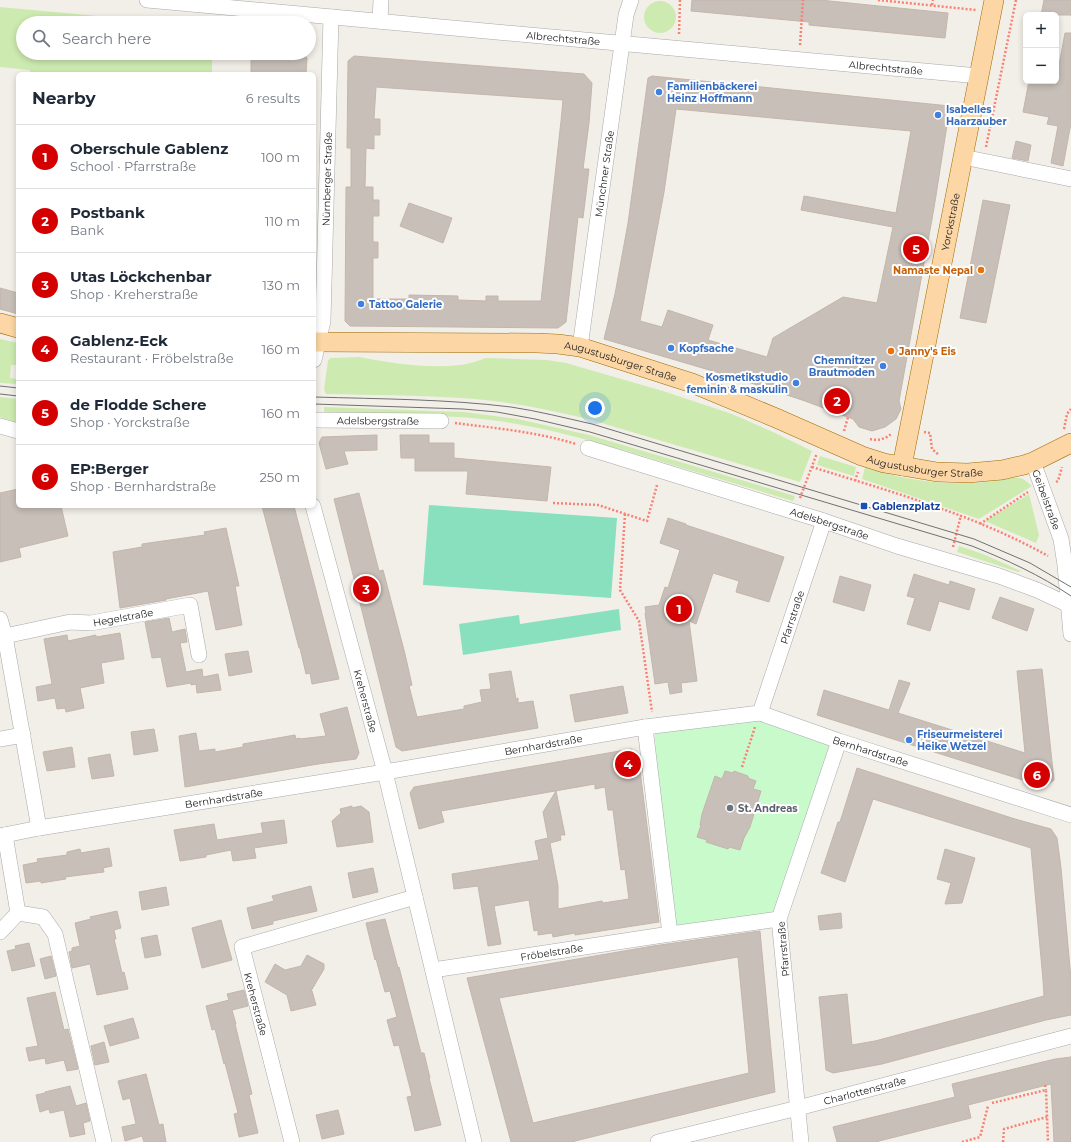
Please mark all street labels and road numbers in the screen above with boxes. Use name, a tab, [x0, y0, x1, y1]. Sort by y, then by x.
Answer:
street label: Albrechtstraße	[526, 29, 601, 48]
street label: Albrechtstraße	[848, 58, 923, 78]
street label: Münchner Straße	[592, 130, 617, 218]
street label: Nürnberger Straße	[319, 132, 335, 226]
street label: Yorckstraße	[939, 192, 963, 252]
street label: Augustusburger Straße	[563, 339, 678, 385]
street label: Adelsbergstraße	[337, 414, 419, 428]
street label: Augustusburger Straße	[865, 452, 984, 480]
street label: Geibelstraße	[1029, 468, 1063, 532]
street label: Adelsbergstraße	[788, 505, 871, 543]
street label: Pfarrstraße	[777, 589, 807, 646]
street label: Hegelstraße	[92, 606, 154, 630]
street label: Kreherstraße	[351, 668, 380, 734]
street label: Bernhardstraße	[503, 732, 583, 758]
street label: Bernhardstraße	[831, 733, 910, 770]
street label: Bernhardstraße	[184, 786, 264, 811]
street label: Pfarrstraße	[775, 921, 792, 977]
street label: Fröbelstraße	[520, 941, 584, 964]
street label: Kreherstraße	[241, 971, 270, 1037]
street label: Charlottenstraße	[822, 1074, 907, 1108]

